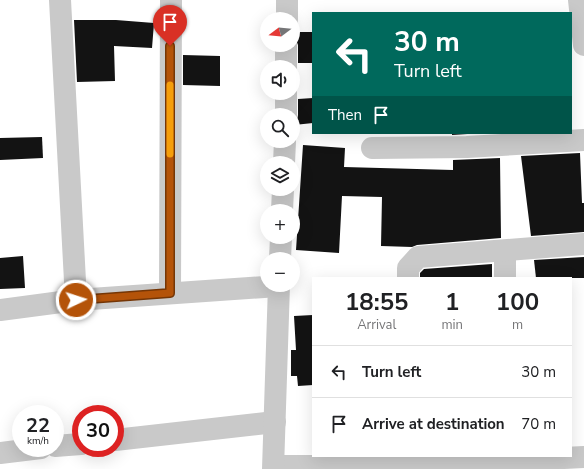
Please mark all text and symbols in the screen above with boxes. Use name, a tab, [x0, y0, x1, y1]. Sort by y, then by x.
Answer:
pin	[153, 5, 187, 46]
icon: arrive	[159, 11, 181, 33]
north arrow	[260, 12, 300, 52]
map controls	[260, 12, 300, 292]
text: 30 m	[394, 23, 460, 61]
icon: left	[328, 28, 380, 80]
text: Turn left	[394, 59, 462, 83]
button: sound	[260, 60, 300, 100]
icon: arrive	[370, 104, 392, 126]
text: Then	[328, 105, 362, 125]
button: search	[260, 108, 300, 148]
button: layers	[260, 156, 300, 196]
button: +	[260, 204, 300, 244]
button: −	[260, 252, 300, 292]
position arrow	[55, 279, 97, 321]
text: 18:55	[345, 286, 408, 318]
text: 1	[445, 286, 459, 318]
text: 100	[496, 286, 539, 318]
text: Arrival	[357, 316, 396, 334]
text: min	[441, 316, 463, 334]
text: m	[512, 316, 523, 334]
icon: left	[328, 361, 350, 383]
text: Turn left	[362, 362, 421, 382]
text: 30 m	[521, 362, 556, 382]
speed limit sign: 30	[72, 405, 124, 457]
text: 22	[26, 412, 50, 439]
icon: arrive	[328, 413, 350, 435]
text: Arrive at destination	[362, 414, 505, 434]
text: 70 m	[521, 414, 556, 434]
text: km/h	[27, 434, 49, 448]

